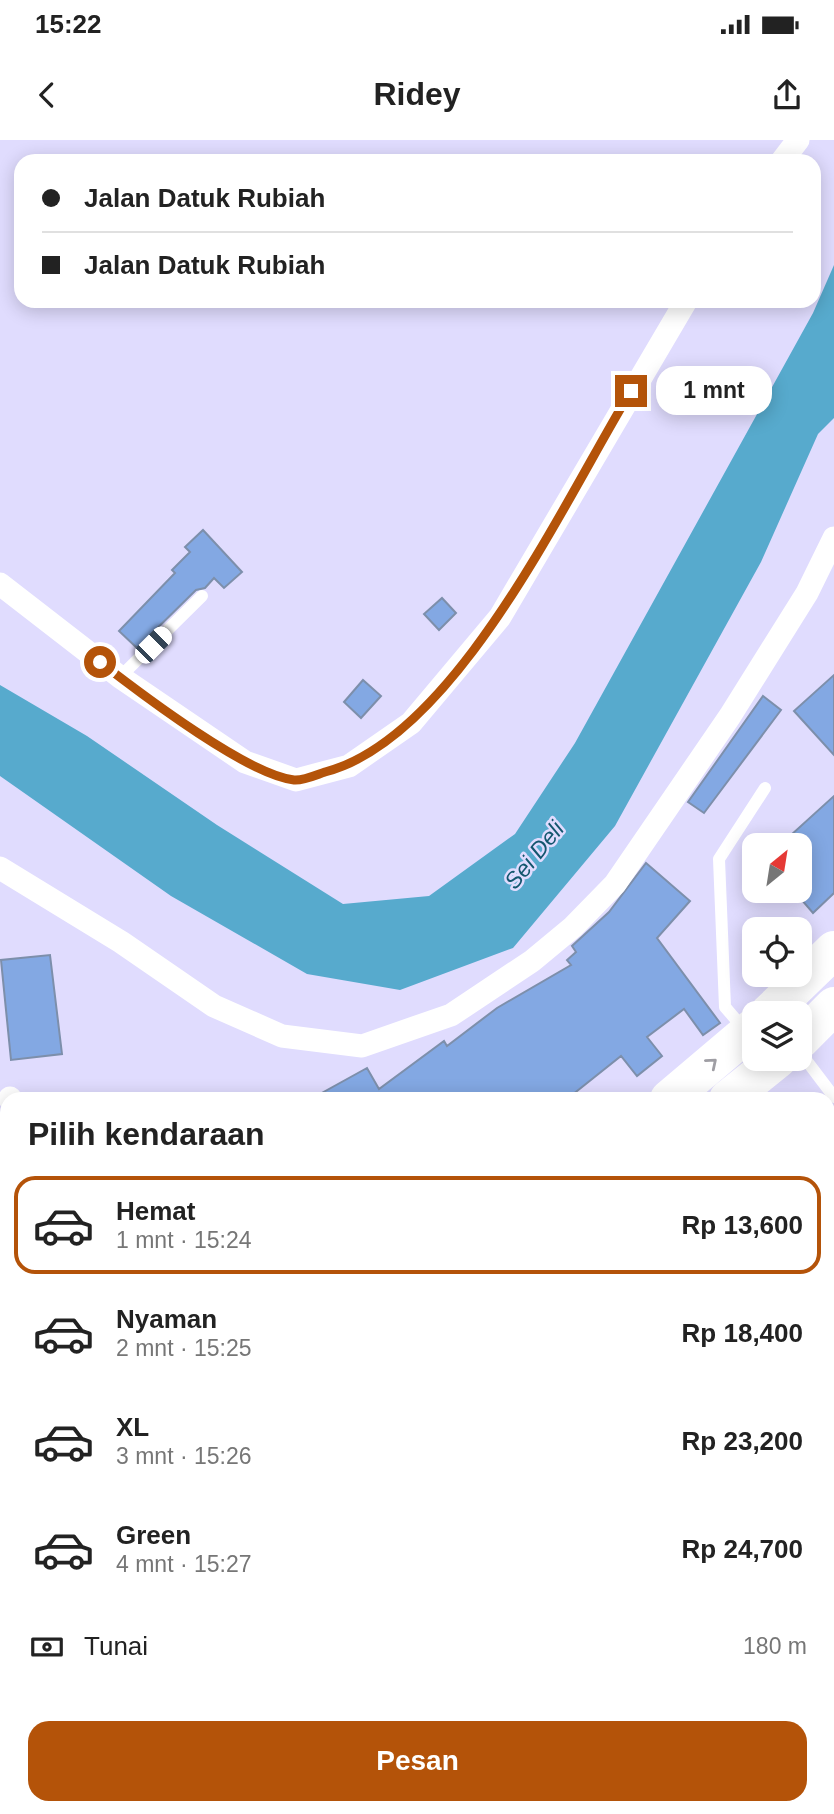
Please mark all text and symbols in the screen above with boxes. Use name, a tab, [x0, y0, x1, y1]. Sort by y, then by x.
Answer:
text: 15:22	[35, 9, 102, 39]
icon: back	[28, 76, 66, 114]
text: Ridey	[373, 76, 461, 112]
icon: share	[768, 76, 806, 114]
text: Jalan Datuk Rubiah	[84, 183, 325, 213]
text: Jalan Datuk Rubiah	[84, 250, 325, 280]
callout: 1 mnt	[656, 366, 771, 416]
route end	[615, 375, 647, 407]
text: 1 mnt	[683, 377, 745, 403]
car	[131, 623, 176, 667]
route start	[84, 646, 116, 678]
water label: Sei Deli	[499, 815, 570, 894]
north arrow	[742, 833, 812, 903]
map controls	[742, 833, 812, 1071]
button: locate	[742, 917, 812, 987]
button: layers	[742, 1001, 812, 1071]
one-way arrow	[704, 1059, 716, 1072]
text: Pilih kendaraan	[28, 1116, 265, 1152]
icon: car	[32, 1194, 95, 1257]
text: Hemat	[116, 1196, 195, 1226]
text: Rp 13,600	[682, 1210, 803, 1240]
text: 1 mnt · 15:24	[116, 1227, 252, 1253]
icon: car	[32, 1302, 95, 1365]
text: Nyaman	[116, 1304, 217, 1334]
text: Rp 18,400	[682, 1318, 803, 1348]
text: 2 mnt · 15:25	[116, 1335, 252, 1361]
icon: car	[32, 1410, 95, 1473]
text: XL	[116, 1412, 149, 1442]
text: Rp 23,200	[682, 1426, 803, 1456]
text: 3 mnt · 15:26	[116, 1443, 252, 1469]
icon: car	[32, 1518, 95, 1581]
text: Green	[116, 1520, 191, 1550]
text: Rp 24,700	[682, 1534, 803, 1564]
text: 4 mnt · 15:27	[116, 1551, 252, 1577]
icon: cash	[28, 1628, 66, 1666]
text: Tunai	[84, 1631, 148, 1661]
text: 180 m	[743, 1633, 807, 1659]
button: Pesan	[28, 1721, 807, 1801]

